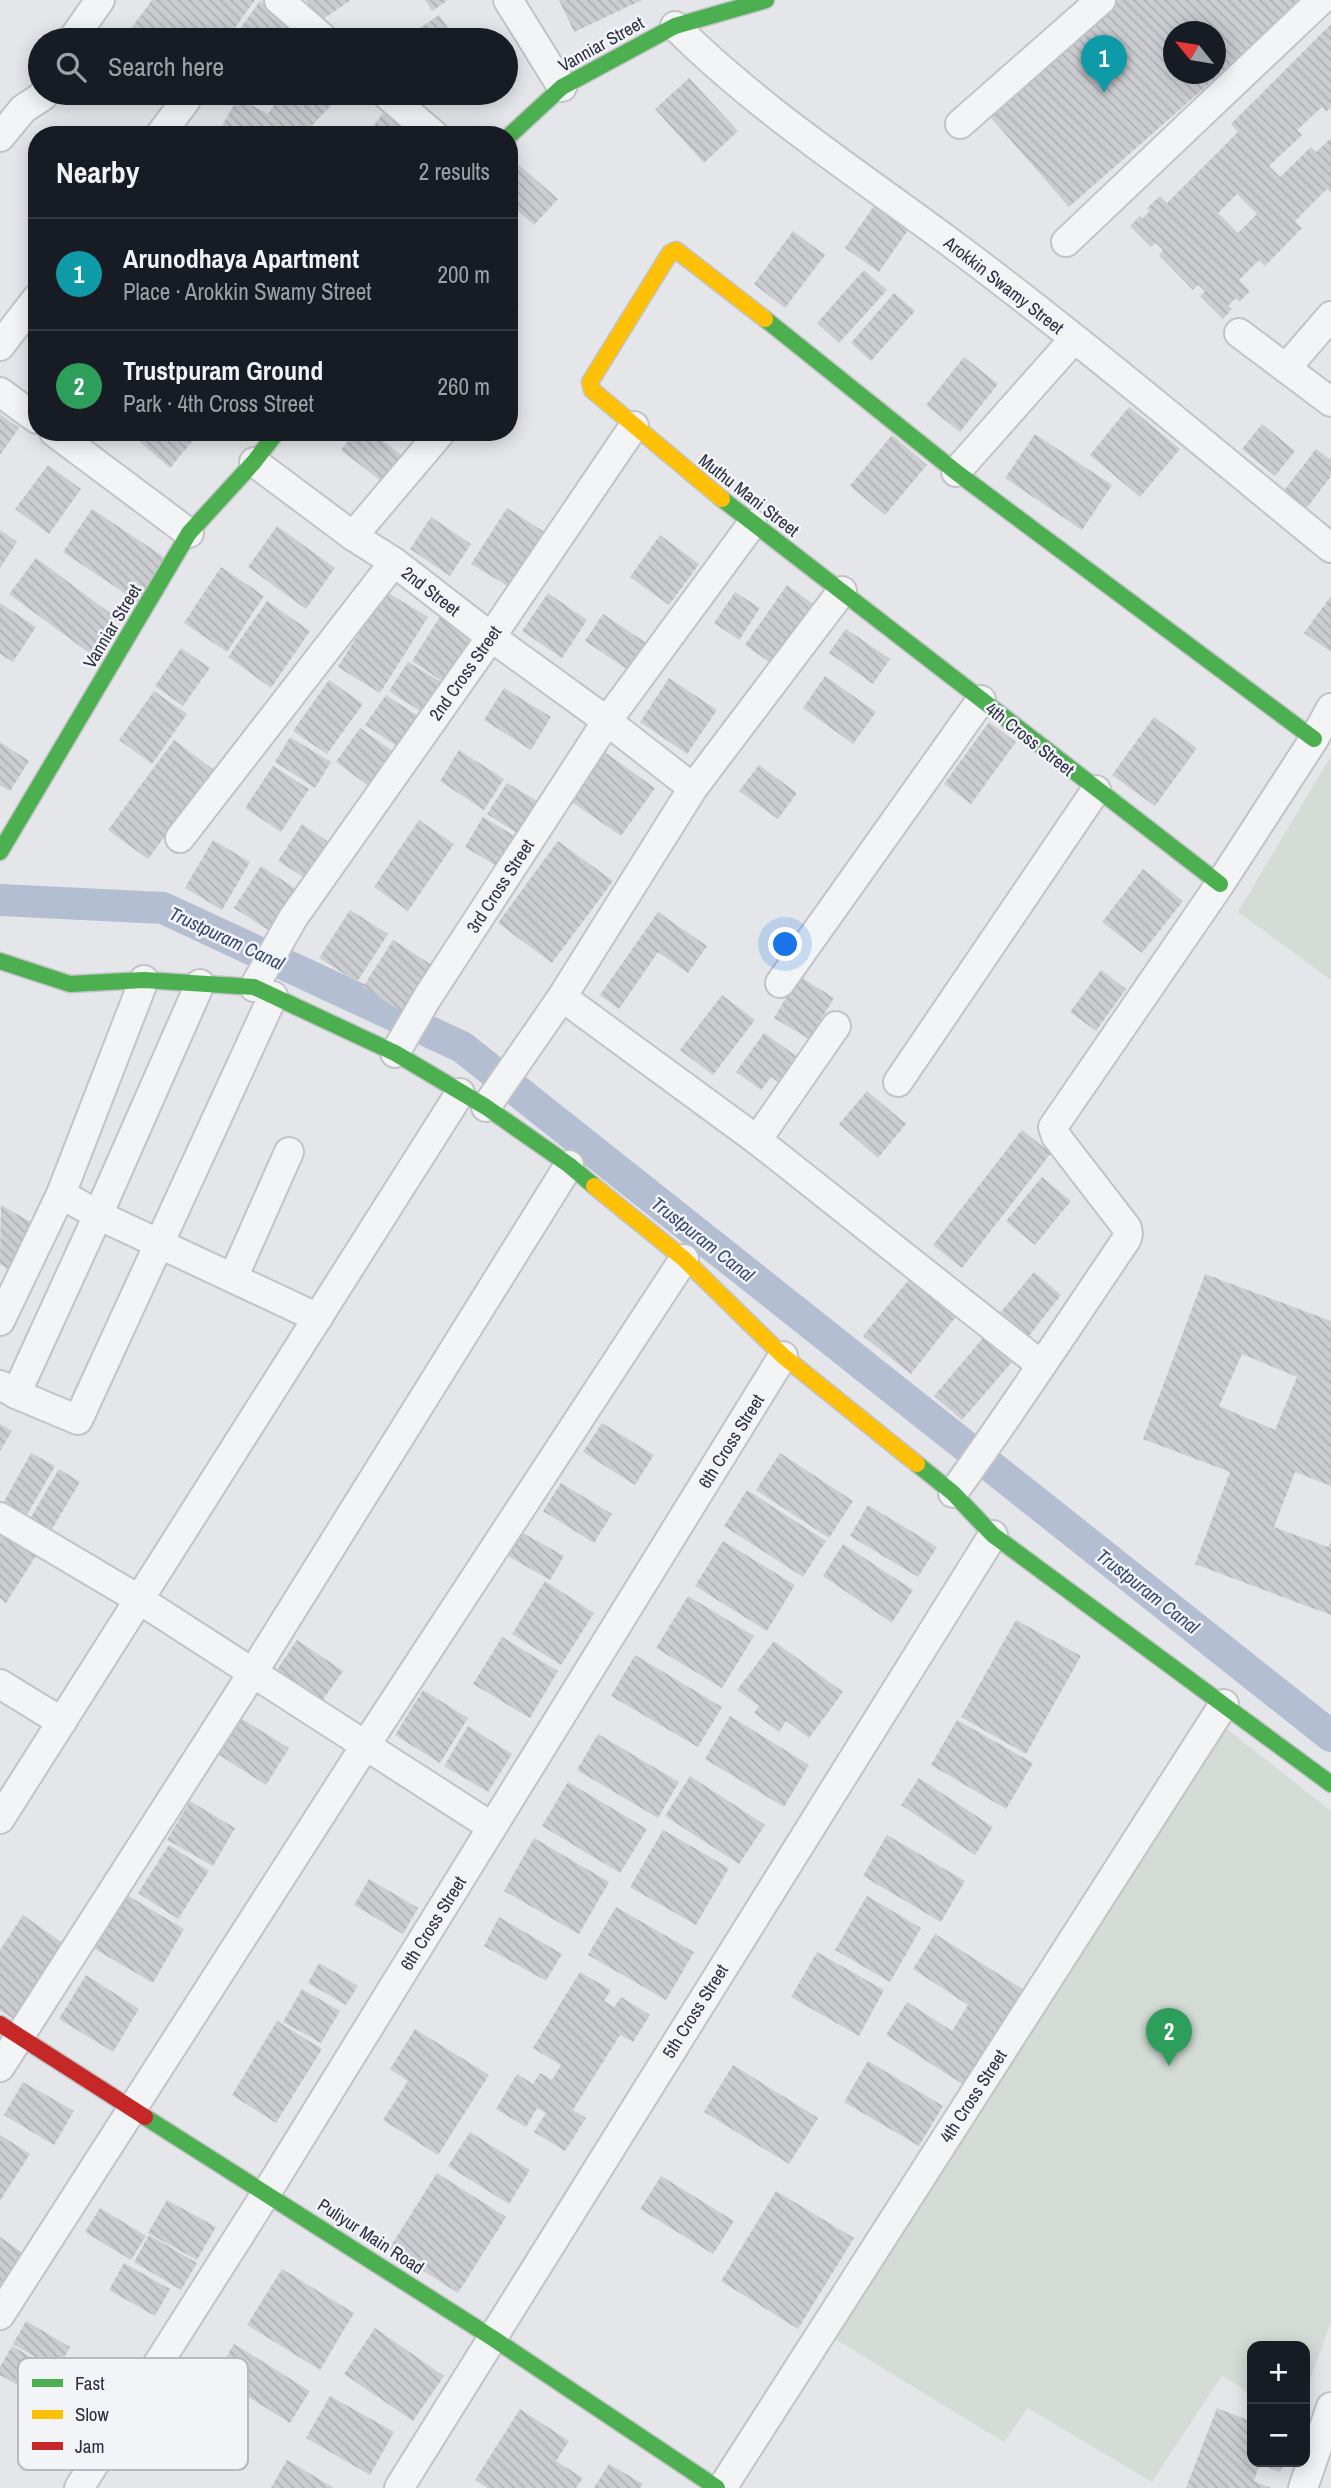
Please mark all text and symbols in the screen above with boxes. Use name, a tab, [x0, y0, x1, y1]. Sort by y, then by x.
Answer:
street label: Vanniar Street	[554, 10, 648, 78]
north arrow	[1163, 21, 1226, 84]
search box	[28, 28, 518, 105]
pin: 1	[1081, 35, 1127, 93]
icon: search	[52, 48, 90, 86]
text: Search here	[108, 49, 224, 84]
text: Nearby	[56, 152, 139, 192]
text: 2 results	[419, 156, 490, 187]
street label: Arokkin Swamy Street	[938, 230, 1069, 340]
text: Arunodhaya Apartment	[123, 241, 359, 276]
text: 1	[74, 259, 84, 290]
text: 200 m	[438, 259, 490, 290]
text: Place · Arokkin Swamy Street	[123, 276, 371, 307]
text: Trustpuram Ground	[123, 353, 323, 388]
text: 2	[74, 371, 84, 402]
text: 260 m	[438, 371, 490, 402]
text: Park · 4th Cross Street	[123, 388, 314, 419]
street label: Muthu Mani Street	[693, 448, 805, 542]
street label: 2nd Street	[396, 560, 466, 622]
street label: Vanniar Street	[77, 579, 147, 673]
street label: 2nd Cross Street	[423, 620, 507, 726]
street label: 4th Cross Street	[980, 696, 1080, 782]
street label: 3rd Cross Street	[460, 834, 540, 938]
water label: Trustpuram Canal	[165, 900, 289, 976]
your location	[768, 927, 802, 961]
water label: Trustpuram Canal	[646, 1191, 760, 1288]
street label: 6th Cross Street	[692, 1389, 770, 1493]
water label: Trustpuram Canal	[1091, 1543, 1205, 1640]
street label: 6th Cross Street	[394, 1871, 472, 1975]
street label: 5th Cross Street	[656, 1959, 734, 2063]
pin: 2	[1146, 2008, 1192, 2066]
street label: 4th Cross Street	[933, 2044, 1013, 2148]
street label: Puliyur Main Road	[313, 2192, 429, 2280]
map controls	[1247, 2341, 1310, 2467]
button: +	[1247, 2341, 1310, 2404]
legend	[18, 2358, 248, 2470]
text: Fast	[75, 2370, 105, 2396]
text: Slow	[75, 2401, 110, 2427]
button: −	[1247, 2404, 1310, 2467]
text: Jam	[75, 2433, 104, 2459]

